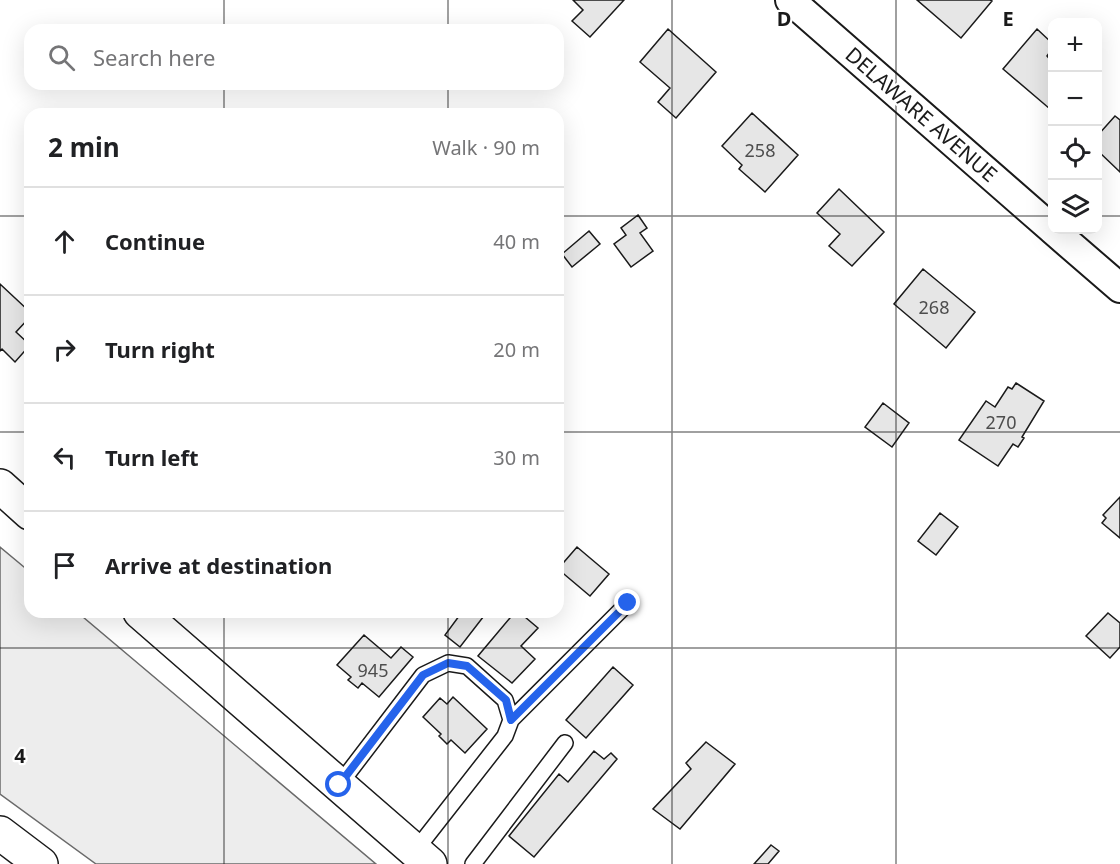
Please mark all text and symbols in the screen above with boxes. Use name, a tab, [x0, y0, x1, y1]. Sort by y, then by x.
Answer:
text: D	[777, 5, 791, 32]
text: E	[1002, 5, 1014, 32]
map controls	[1048, 18, 1102, 234]
button: +	[1048, 18, 1102, 72]
search box	[24, 24, 564, 90]
street label: DELAWARE AVENUE	[840, 40, 1004, 188]
icon: search	[45, 41, 78, 74]
text: Search here	[93, 42, 215, 72]
button: −	[1048, 72, 1102, 126]
button: locate	[1048, 126, 1102, 180]
text: 2 min	[48, 129, 120, 165]
text: Walk · 90 m	[432, 134, 540, 161]
house number: 258	[745, 138, 775, 162]
button: layers	[1048, 180, 1102, 234]
icon: ahead	[48, 225, 81, 258]
text: Continue	[105, 226, 205, 256]
text: 40 m	[493, 228, 540, 255]
house number: 268	[919, 295, 949, 319]
icon: right	[48, 333, 81, 366]
text: Turn right	[105, 334, 215, 364]
text: 20 m	[493, 336, 540, 363]
house number: 270	[986, 410, 1016, 434]
icon: left	[48, 441, 81, 474]
text: Turn left	[105, 442, 199, 472]
text: 30 m	[493, 444, 540, 471]
icon: arrive	[48, 549, 81, 582]
text: Arrive at destination	[105, 550, 332, 580]
route end	[614, 589, 640, 615]
house number: 945	[358, 658, 388, 682]
text: 4	[14, 742, 26, 769]
route start	[325, 771, 351, 797]

